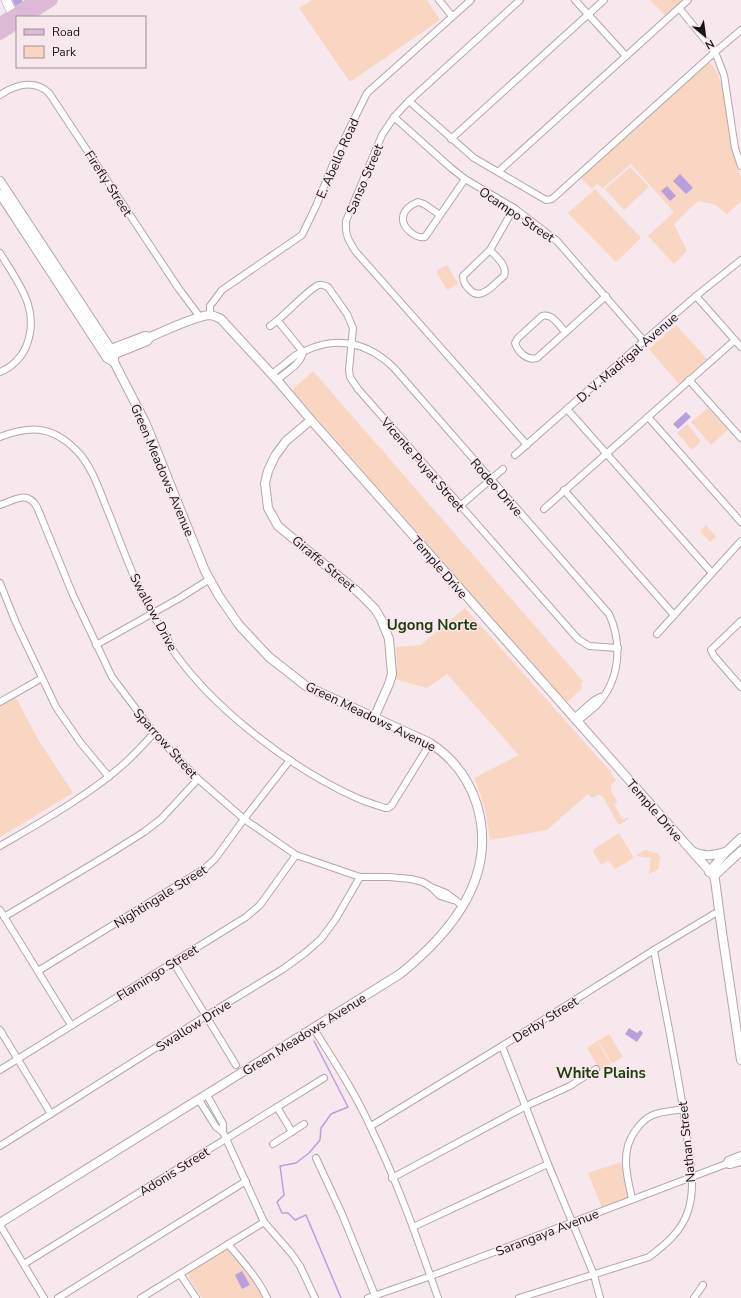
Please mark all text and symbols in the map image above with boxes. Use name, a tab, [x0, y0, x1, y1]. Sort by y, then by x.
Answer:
legend	[16, 16, 146, 68]
north arrow	[685, 16, 725, 56]
text: Road	[52, 24, 80, 40]
text: N	[702, 36, 717, 53]
text: Park	[52, 44, 77, 60]
street label: E. Abello Road	[312, 115, 364, 202]
street label: Sanso Street	[342, 141, 388, 217]
street label: Firefly Street	[80, 147, 136, 220]
street label: Ocampo Street	[475, 183, 558, 247]
street label: D. V. Madrigal Avenue	[573, 309, 682, 407]
street label: Green Meadows Avenue	[126, 401, 198, 540]
street label: Vicente Puyat Street	[376, 413, 468, 516]
street label: Rodeo Drive	[466, 455, 527, 521]
street label: Giraffe Street	[288, 532, 359, 596]
street label: Temple Drive	[407, 533, 471, 603]
street label: Swallow Drive	[125, 571, 181, 654]
district label: Ugong Norte	[387, 615, 477, 635]
street label: Green Meadows Avenue	[302, 678, 439, 756]
street label: Sparrow Street	[129, 705, 202, 783]
street label: Temple Drive	[622, 776, 686, 846]
street label: Nightingale Street	[111, 861, 211, 933]
street label: Flamingo Street	[113, 940, 202, 1005]
street label: Green Meadows Avenue	[239, 989, 370, 1080]
street label: Derby Street	[509, 992, 582, 1047]
street label: Swallow Drive	[153, 996, 235, 1056]
district label: White Plains	[556, 1063, 646, 1083]
street label: Nathan Street	[674, 1100, 700, 1183]
street label: Adonis Street	[136, 1143, 213, 1201]
street label: Sarangaya Avenue	[493, 1205, 602, 1261]

